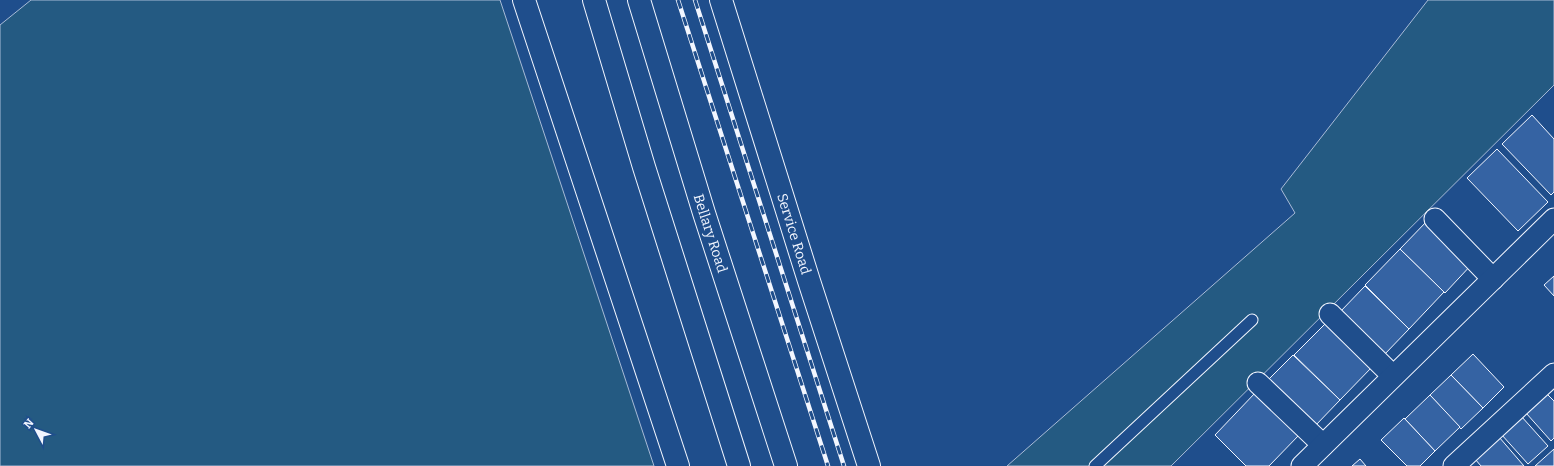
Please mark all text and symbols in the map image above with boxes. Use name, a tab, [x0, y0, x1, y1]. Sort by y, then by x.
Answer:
street label: Service Road	[774, 191, 815, 276]
street label: Bellary Road	[690, 192, 731, 275]
north arrow	[16, 410, 56, 450]
text: N	[21, 416, 37, 431]

